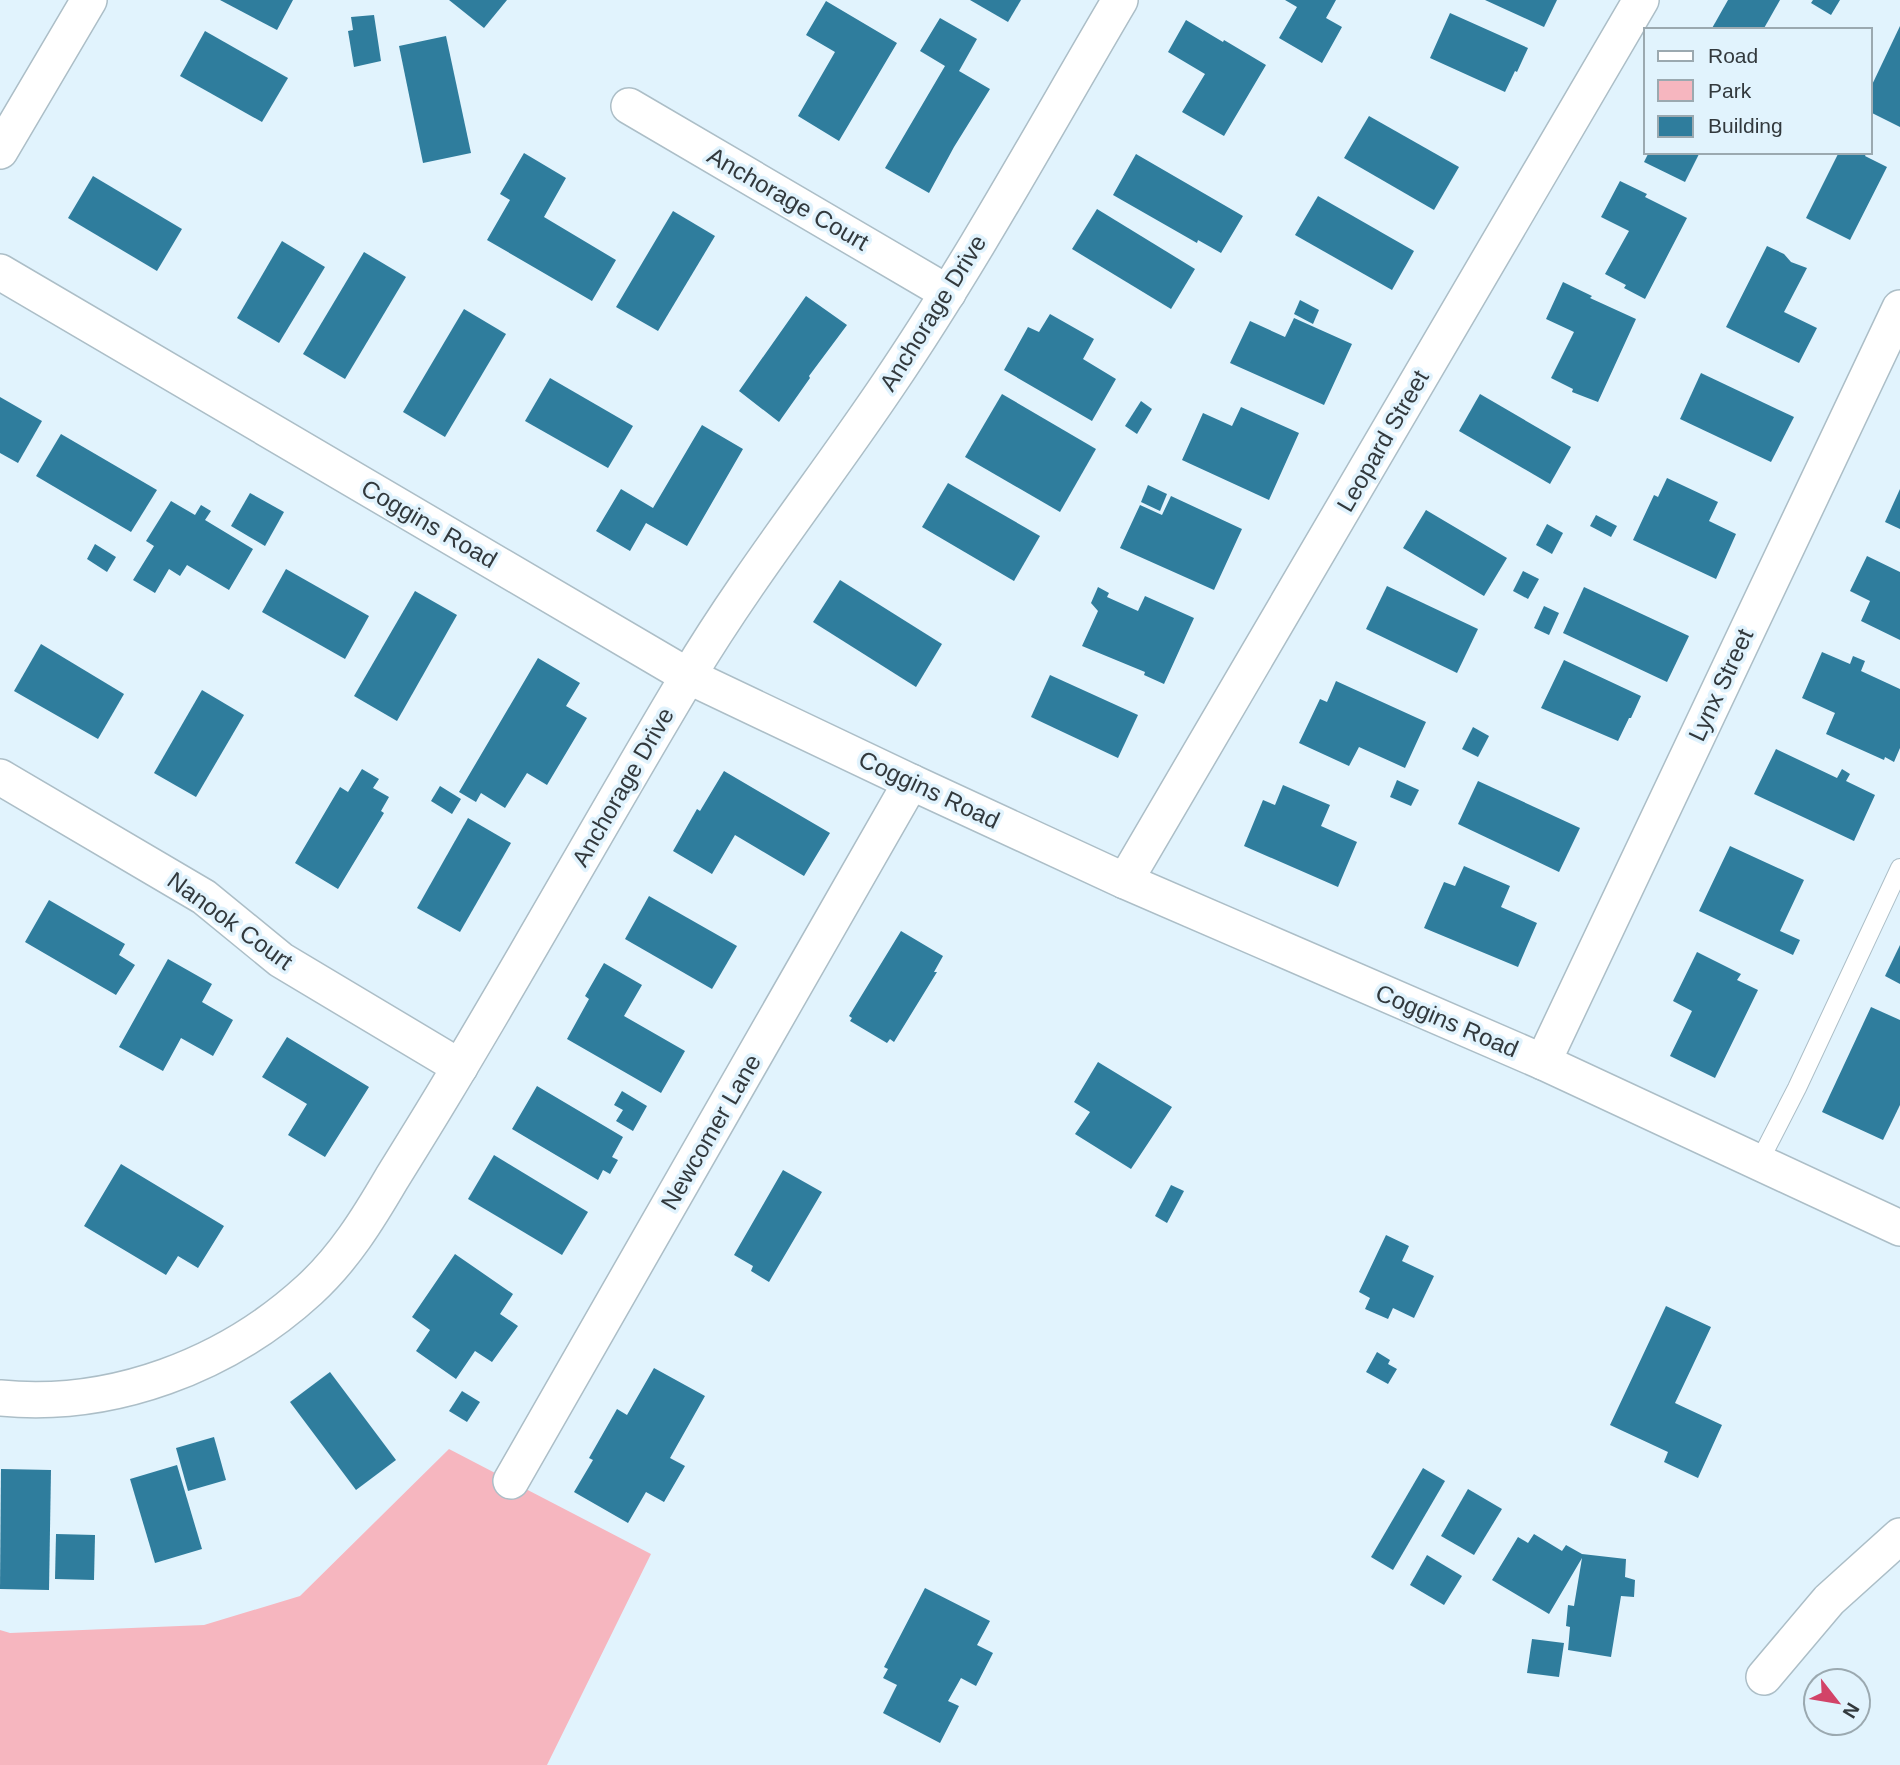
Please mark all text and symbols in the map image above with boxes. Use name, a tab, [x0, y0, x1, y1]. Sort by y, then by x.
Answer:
legend	[1644, 28, 1872, 154]
text: Road	[1708, 44, 1758, 67]
text: Park	[1708, 79, 1752, 102]
text: Building	[1708, 114, 1783, 137]
street label: Anchorage Court	[703, 142, 874, 256]
street label: Anchorage Drive	[874, 230, 991, 396]
street label: Leopard Street	[1331, 365, 1434, 516]
street label: Coggins Road	[357, 474, 502, 573]
street label: Lynx Street	[1683, 624, 1758, 745]
street label: Anchorage Drive	[566, 703, 679, 871]
street label: Coggins Road	[855, 745, 1004, 834]
street label: Nanook Court	[162, 866, 298, 975]
street label: Coggins Road	[1372, 978, 1522, 1063]
street label: Newcomer Lane	[655, 1049, 766, 1214]
north arrow	[1802, 1667, 1872, 1737]
text: N	[1839, 1699, 1864, 1722]

